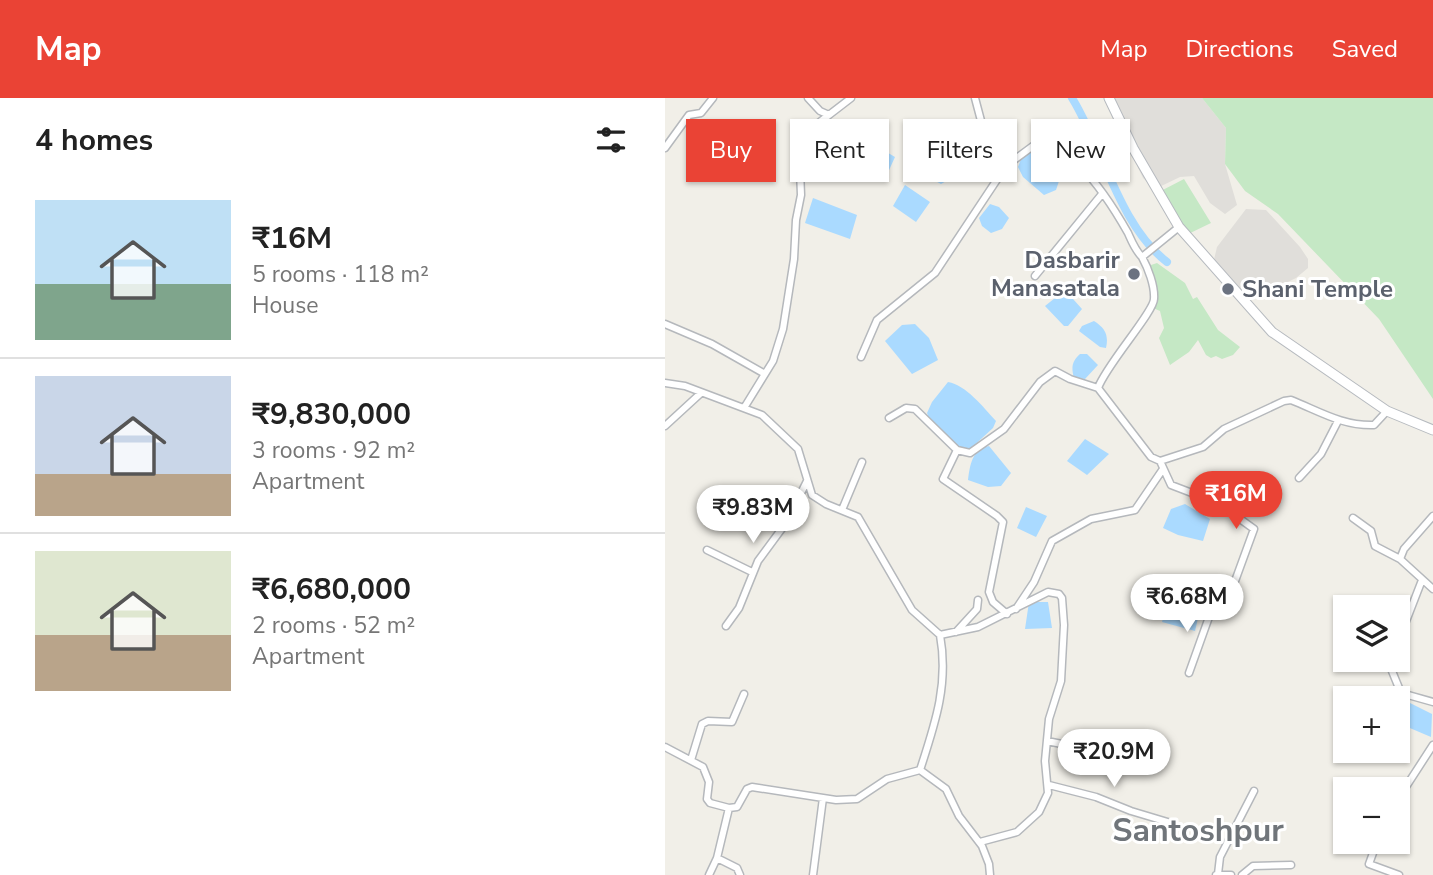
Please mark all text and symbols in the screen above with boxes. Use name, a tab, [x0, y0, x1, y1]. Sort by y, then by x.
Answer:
text: Map	[35, 27, 102, 72]
text: Map	[1100, 33, 1147, 65]
text: Directions	[1185, 33, 1294, 65]
text: Saved	[1332, 33, 1398, 65]
chip: Buy	[686, 119, 776, 182]
chip: Rent	[790, 119, 889, 182]
chip: Filters	[903, 119, 1017, 182]
chip: New	[1031, 119, 1130, 182]
text: 4 homes	[35, 120, 153, 161]
icon: filters	[592, 121, 630, 159]
text: ₹16M	[252, 218, 332, 259]
icon: home	[91, 228, 175, 312]
place label: Dasbarir Manasatala	[991, 244, 1121, 304]
text: 5 rooms · 118 m²	[252, 259, 429, 290]
marker: Dasbarir Manasatala	[1126, 266, 1142, 282]
place label: Shani Temple	[1242, 273, 1393, 305]
marker: Shani Temple	[1220, 281, 1236, 297]
text: House	[252, 290, 319, 321]
text: ₹9,830,000	[252, 394, 411, 435]
icon: home	[91, 404, 175, 488]
text: 3 rooms · 92 m²	[252, 435, 415, 466]
text: Apartment	[252, 466, 364, 497]
pin: ₹16M	[1195, 472, 1277, 531]
text: ₹16M	[1205, 478, 1267, 509]
pin: ₹9.83M	[696, 486, 810, 545]
text: ₹9.83M	[713, 492, 793, 523]
text: ₹6,680,000	[252, 569, 411, 610]
pin: ₹6.68M	[1130, 574, 1244, 634]
icon: home	[91, 579, 175, 663]
text: ₹6.68M	[1147, 581, 1227, 612]
map controls	[1333, 595, 1410, 854]
button: layers	[1333, 595, 1410, 672]
text: 2 rooms · 52 m²	[252, 610, 415, 641]
text: Apartment	[252, 641, 364, 672]
button: +	[1333, 686, 1410, 763]
pin: ₹20.9M	[1057, 730, 1171, 789]
text: ₹20.9M	[1074, 736, 1154, 767]
button: −	[1333, 777, 1410, 854]
district label: Santoshpur	[1112, 809, 1284, 852]

